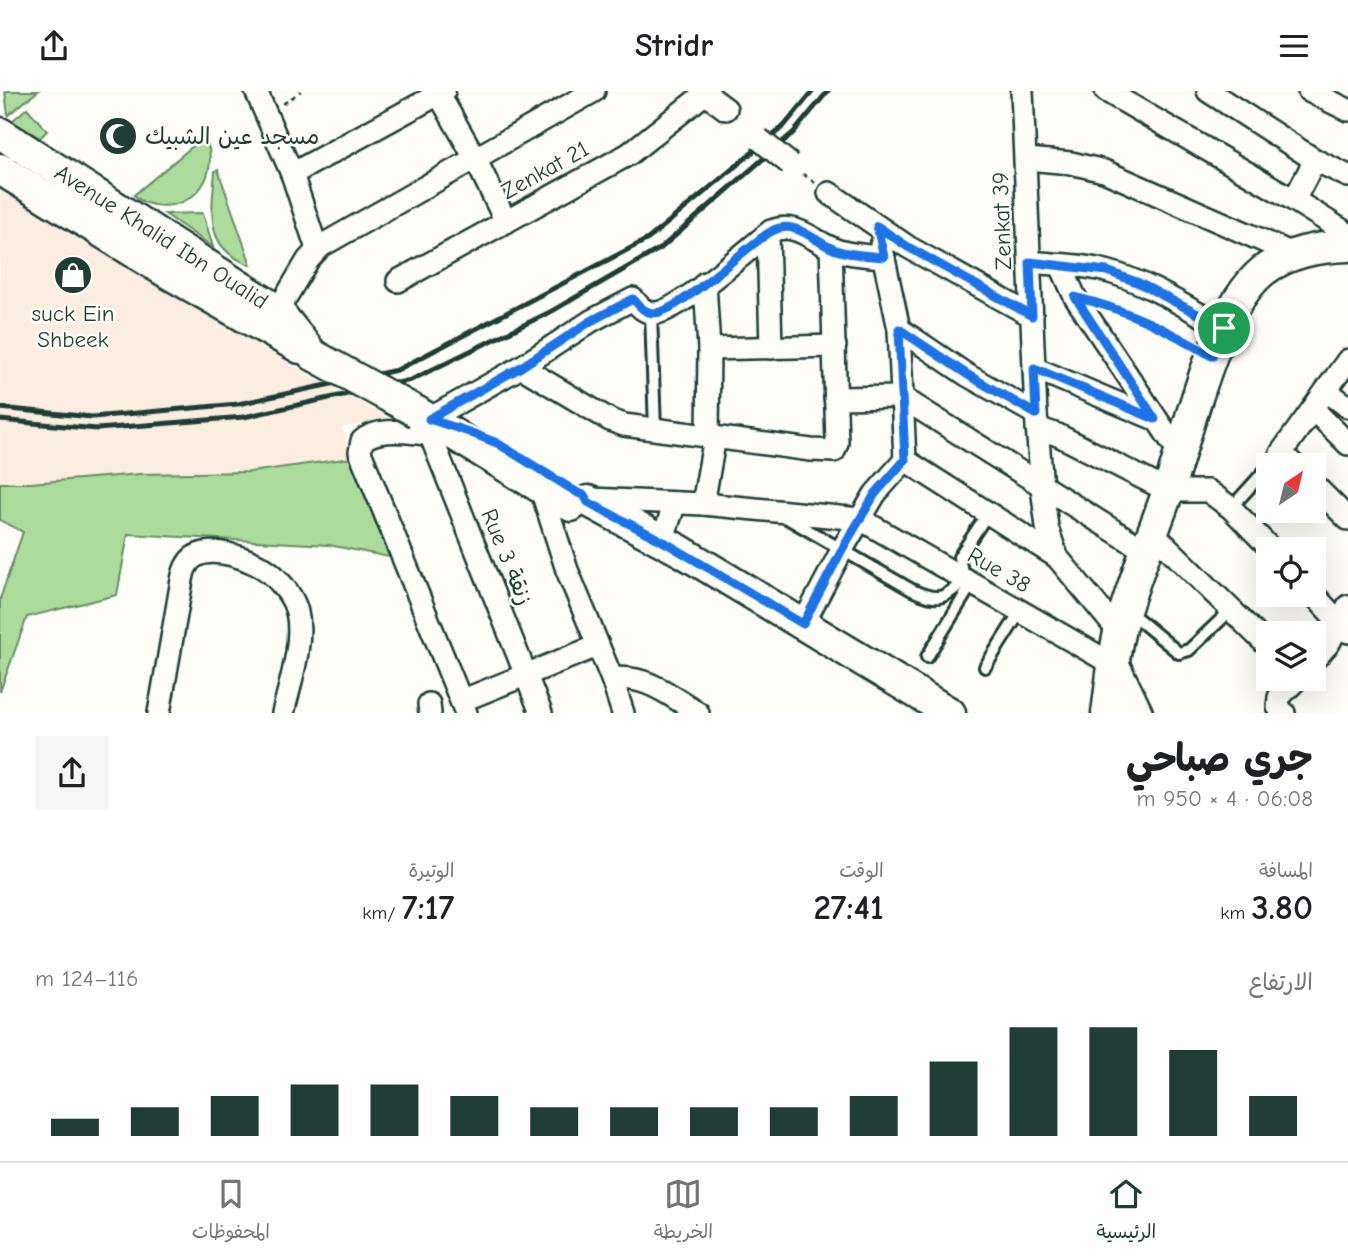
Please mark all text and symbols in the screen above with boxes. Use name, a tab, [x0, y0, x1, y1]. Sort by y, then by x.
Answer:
icon: share	[35, 27, 73, 65]
text: Stridr	[635, 27, 713, 64]
icon: menu	[1275, 27, 1313, 65]
mosque icon: مسجد عين الشبيك	[97, 115, 139, 157]
place label: مسجد عين الشبيك	[145, 123, 319, 150]
street label: Zenkat 21	[497, 135, 593, 205]
street label: Avenue Khalid Ibn Oualid	[50, 158, 273, 314]
street label: Zenkat 39	[987, 171, 1017, 271]
shop icon: suck Ein Shbeek	[52, 254, 94, 296]
pin	[1194, 298, 1254, 358]
place label: suck Ein Shbeek	[31, 300, 115, 353]
icon: arrive	[1205, 309, 1243, 347]
north arrow	[1256, 453, 1326, 523]
map controls	[1256, 453, 1326, 691]
street label: Rue 3 زنقة	[475, 505, 539, 609]
button: locate	[1256, 537, 1326, 607]
street label: Rue 38	[963, 541, 1035, 599]
button: layers	[1256, 621, 1326, 691]
button: share	[35, 736, 109, 810]
text: جري صباحي	[1126, 737, 1313, 781]
text: 06:08 · 4 × 950 m	[1137, 785, 1313, 812]
text: الوتيرة	[408, 860, 454, 882]
text: الوقت	[839, 860, 884, 882]
text: المسافة	[1259, 860, 1313, 882]
text: 7:17	[402, 887, 454, 928]
text: 27:41	[813, 887, 884, 928]
text: 3.80	[1251, 887, 1313, 928]
text: /km	[362, 902, 402, 924]
text: km	[1220, 902, 1251, 924]
text: 116–124 m	[35, 965, 138, 992]
text: الارتفاع	[1249, 969, 1313, 996]
tab: المحفوظات	[192, 1175, 270, 1248]
tab: الخريطة	[654, 1175, 713, 1248]
tab: الرئيسية	[1097, 1175, 1156, 1248]

